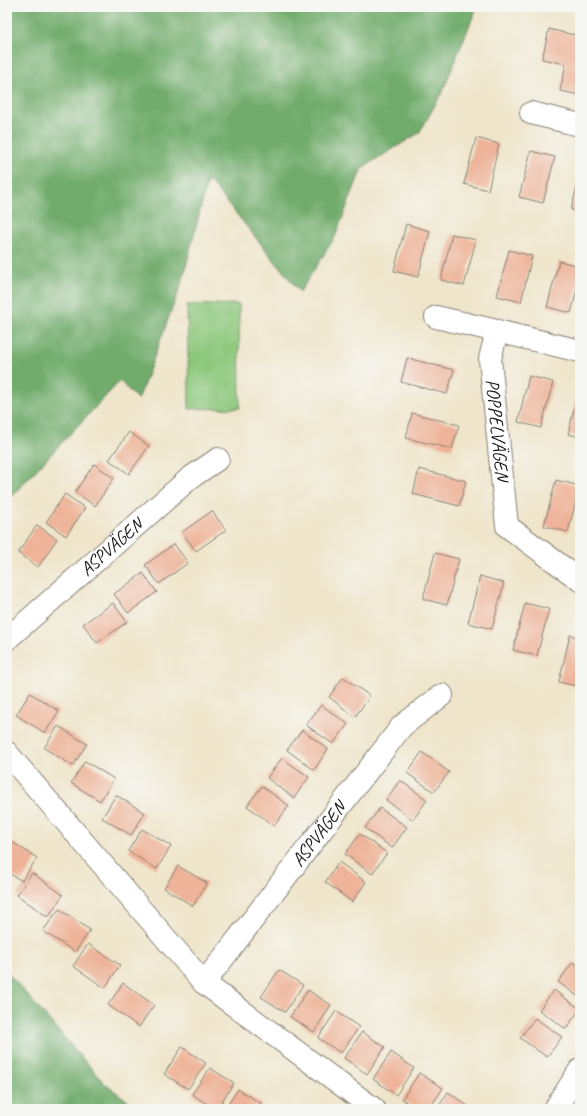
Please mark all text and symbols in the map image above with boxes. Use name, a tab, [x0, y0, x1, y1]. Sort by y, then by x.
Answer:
street label: POPPELVÄGEN	[480, 378, 515, 485]
street label: ASPVÄGEN	[75, 511, 150, 581]
street label: ASPVÄGEN	[286, 794, 353, 871]

